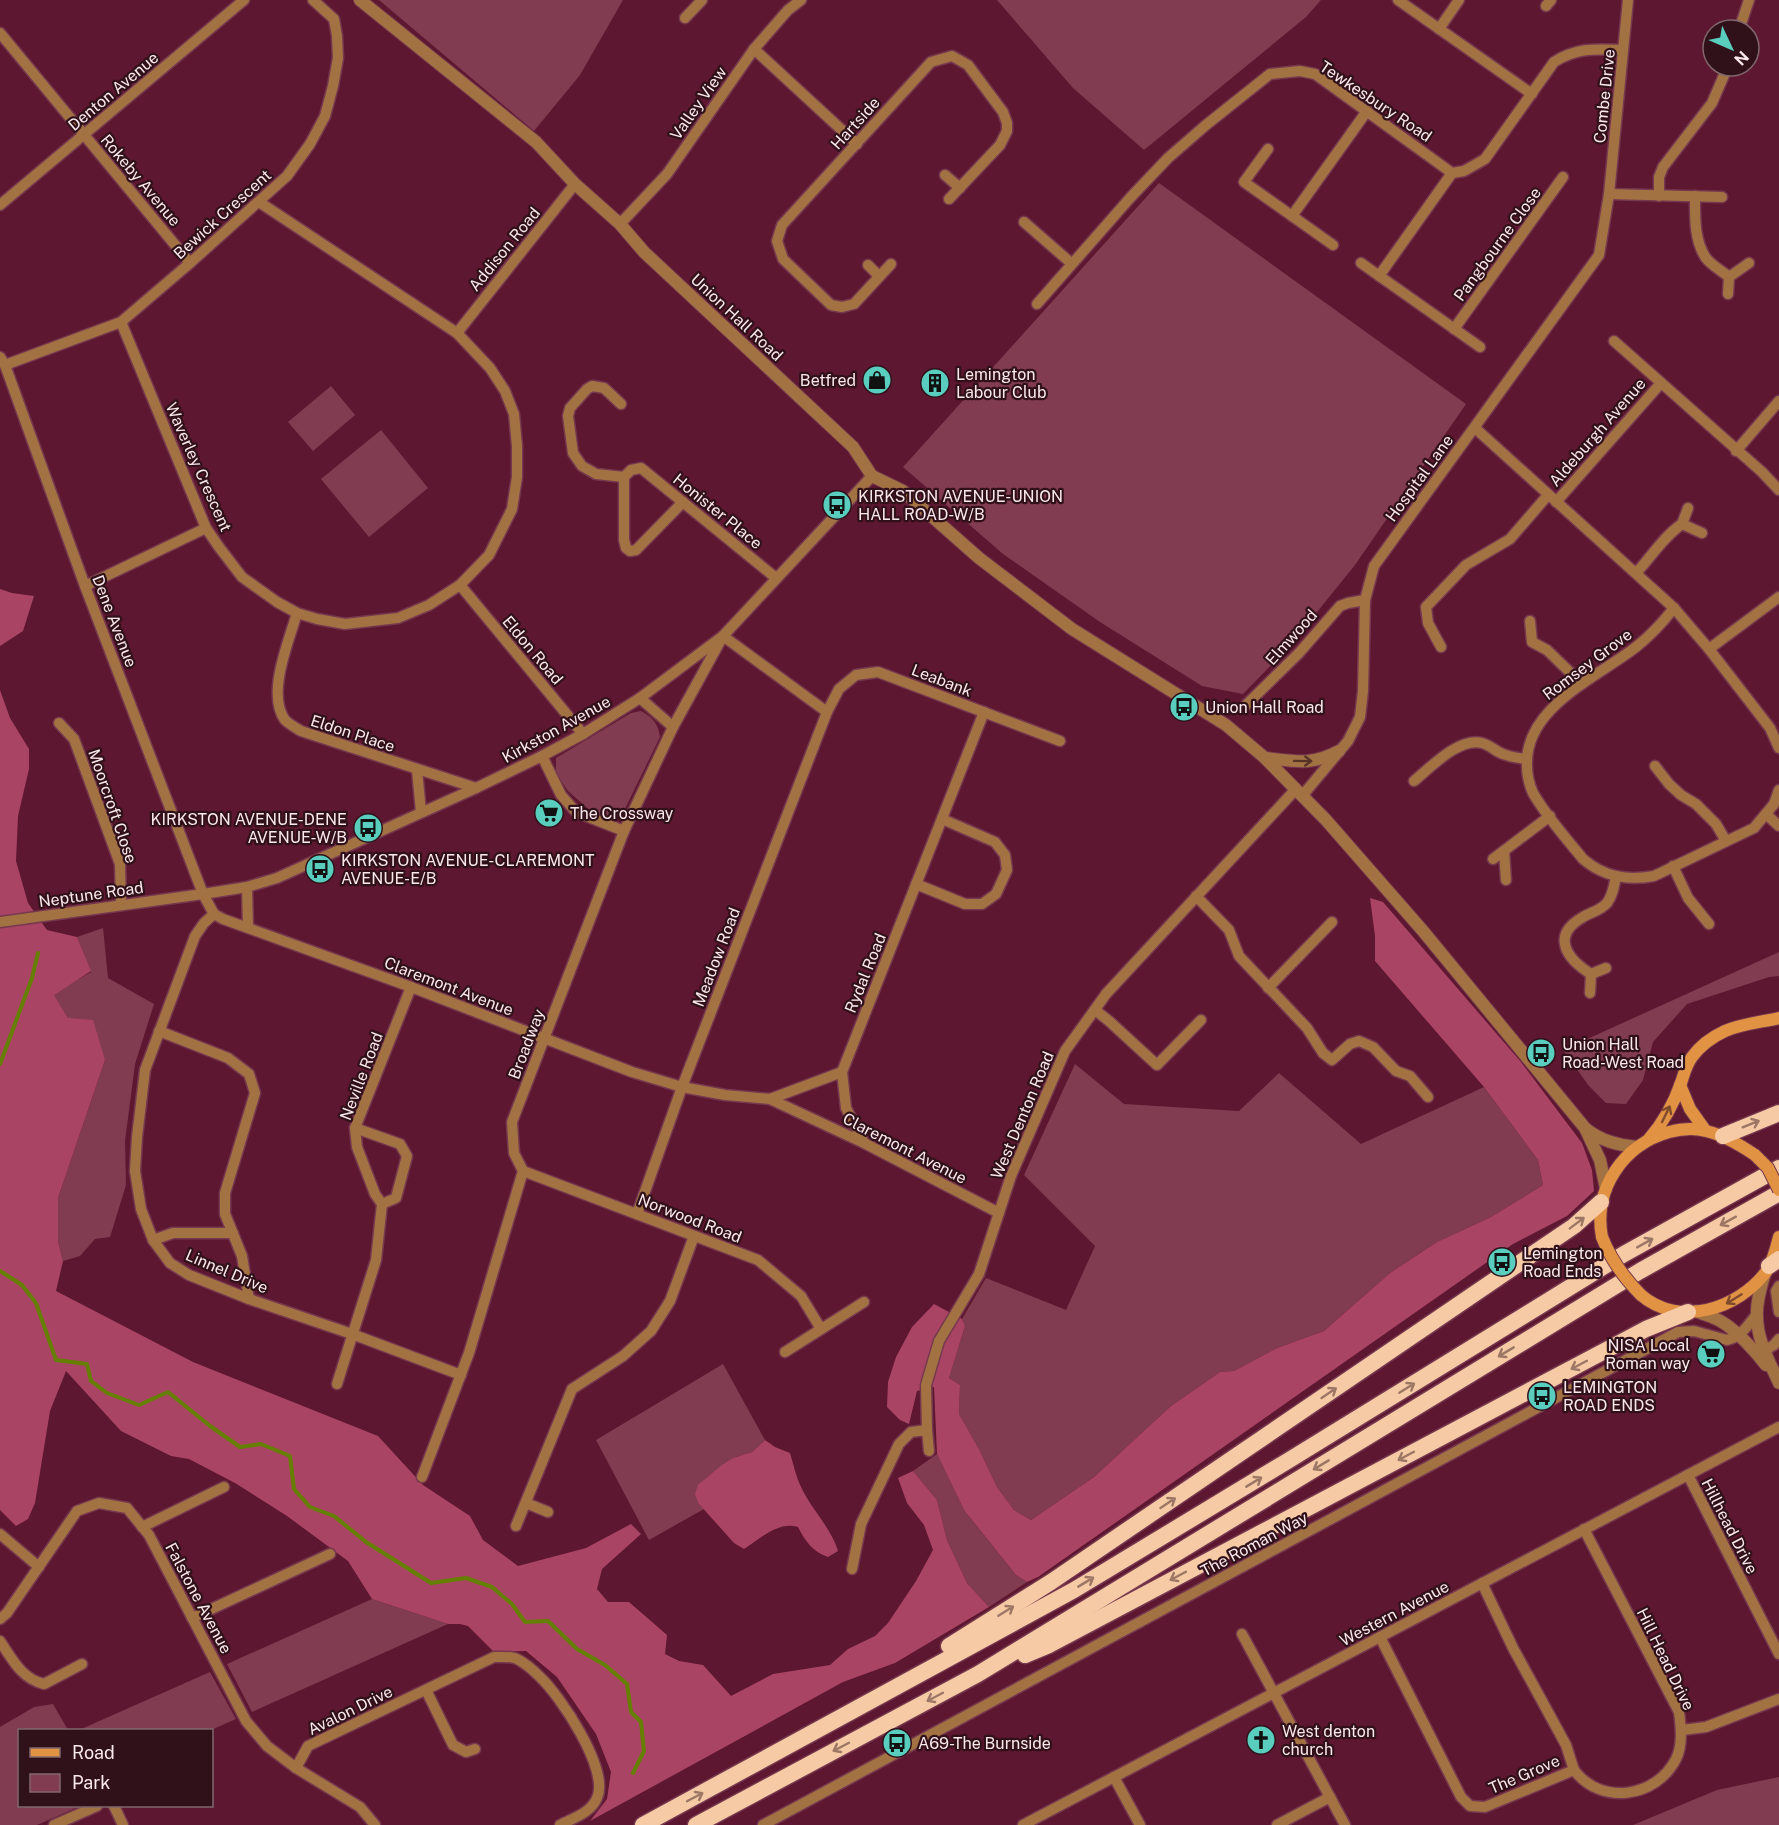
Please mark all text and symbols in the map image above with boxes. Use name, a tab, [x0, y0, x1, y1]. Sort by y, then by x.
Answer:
north arrow	[1701, 18, 1761, 78]
text: N	[1730, 47, 1753, 69]
street label: Denton Avenue	[64, 48, 162, 135]
street label: Combe Drive	[1590, 48, 1619, 144]
street label: Tewkesbury Road	[1316, 57, 1435, 146]
street label: Valley View	[666, 63, 731, 144]
street label: Hartside	[827, 93, 884, 153]
street label: Rokeby Avenue	[97, 131, 185, 230]
street label: Bewick Crescent	[170, 166, 275, 263]
street label: Pangbourne Close	[1450, 184, 1545, 305]
street label: Addison Road	[465, 204, 544, 295]
street label: Union Hall Road	[687, 270, 787, 365]
shop icon: Betfred	[861, 364, 893, 396]
place label: Lemington Labour Club	[956, 365, 1046, 402]
building icon: Lemington Labour Club	[919, 367, 951, 399]
place label: Betfred	[800, 371, 856, 390]
street label: Aldeburgh Avenue	[1545, 374, 1650, 490]
street label: Waverley Crescent	[162, 400, 236, 535]
street label: Hospital Lane	[1382, 431, 1457, 525]
street label: Honister Place	[669, 470, 766, 553]
place label: KIRKSTON AVENUE-UNION HALL ROAD-W/B	[858, 487, 1063, 524]
bus stop icon: KIRKSTON AVENUE-UNION HALL ROAD-W/B	[821, 489, 853, 521]
street label: Dene Avenue	[88, 572, 141, 670]
street label: Elmwood	[1262, 606, 1321, 669]
street label: Eldon Road	[498, 612, 567, 689]
street label: Romsey Grove	[1539, 625, 1636, 704]
street label: Leabank	[909, 660, 975, 701]
bus stop icon: Union Hall Road	[1168, 691, 1200, 723]
street label: Kirkston Avenue	[499, 692, 614, 767]
place label: Union Hall Road	[1205, 698, 1324, 717]
street label: Eldon Place	[308, 711, 397, 756]
street label: Moorcroft Close	[84, 747, 141, 866]
one-way arrow	[1293, 755, 1313, 767]
supermarket icon: The Crossway	[533, 797, 565, 829]
place label: The Crossway	[570, 804, 674, 823]
place label: KIRKSTON AVENUE-DENE AVENUE-W/B	[150, 810, 347, 847]
bus stop icon: KIRKSTON AVENUE-DENE AVENUE-W/B	[352, 812, 384, 844]
place label: KIRKSTON AVENUE-CLAREMONT AVENUE-E/B	[341, 851, 595, 888]
bus stop icon: KIRKSTON AVENUE-CLAREMONT AVENUE-E/B	[304, 853, 336, 885]
street label: Neptune Road	[37, 878, 145, 911]
street label: Meadow Road	[689, 905, 744, 1009]
street label: Rydal Road	[841, 931, 890, 1016]
street label: Claremont Avenue	[382, 953, 516, 1020]
street label: Broadway	[504, 1006, 549, 1082]
street label: Neville Road	[336, 1029, 387, 1123]
place label: Union Hall Road-West Road	[1562, 1035, 1684, 1072]
bus stop icon: Union Hall Road-West Road	[1525, 1037, 1557, 1069]
street label: West Denton Road	[987, 1049, 1058, 1182]
one-way arrow	[1661, 1105, 1673, 1123]
street label: Claremont Avenue	[840, 1109, 970, 1188]
one-way arrow	[1741, 1118, 1759, 1129]
street label: Norwood Road	[635, 1190, 744, 1247]
one-way arrow	[1720, 1215, 1737, 1227]
one-way arrow	[1568, 1217, 1584, 1230]
one-way arrow	[1636, 1236, 1653, 1248]
place label: Lemington Road Ends	[1523, 1244, 1602, 1281]
street label: Linnel Drive	[183, 1246, 271, 1297]
bus stop icon: Lemington Road Ends	[1486, 1246, 1518, 1278]
one-way arrow	[1726, 1294, 1743, 1306]
place label: NISA Local Roman way	[1605, 1336, 1690, 1373]
supermarket icon: NISA Local Roman way	[1695, 1338, 1727, 1370]
one-way arrow	[1498, 1347, 1515, 1359]
one-way arrow	[1570, 1360, 1588, 1371]
place label: LEMINGTON ROAD ENDS	[1563, 1378, 1657, 1415]
bus stop icon: LEMINGTON ROAD ENDS	[1526, 1380, 1558, 1412]
one-way arrow	[1398, 1381, 1415, 1393]
one-way arrow	[1320, 1387, 1337, 1399]
one-way arrow	[1398, 1450, 1415, 1462]
one-way arrow	[1313, 1459, 1330, 1471]
one-way arrow	[1245, 1475, 1262, 1488]
street label: Hillhead Drive	[1697, 1475, 1762, 1577]
one-way arrow	[1159, 1497, 1176, 1509]
street label: The Roman Way	[1198, 1508, 1311, 1581]
street label: Falstone Avenue	[161, 1540, 236, 1657]
one-way arrow	[1169, 1571, 1187, 1583]
one-way arrow	[1077, 1576, 1094, 1588]
street label: Western Avenue	[1336, 1577, 1452, 1650]
one-way arrow	[997, 1605, 1014, 1617]
street label: Hill Head Drive	[1633, 1605, 1698, 1713]
street label: Avalon Drive	[305, 1682, 396, 1739]
one-way arrow	[927, 1691, 944, 1703]
place label: West denton church	[1282, 1722, 1375, 1759]
church icon: West denton church	[1245, 1724, 1277, 1756]
bus stop icon: A69-The Burnside	[881, 1727, 913, 1759]
legend	[18, 1729, 213, 1807]
place label: A69-The Burnside	[918, 1734, 1051, 1753]
text: Road	[72, 1742, 115, 1763]
one-way arrow	[832, 1742, 850, 1754]
street label: The Grove	[1486, 1751, 1563, 1798]
text: Park	[72, 1772, 110, 1793]
one-way arrow	[685, 1791, 703, 1802]

